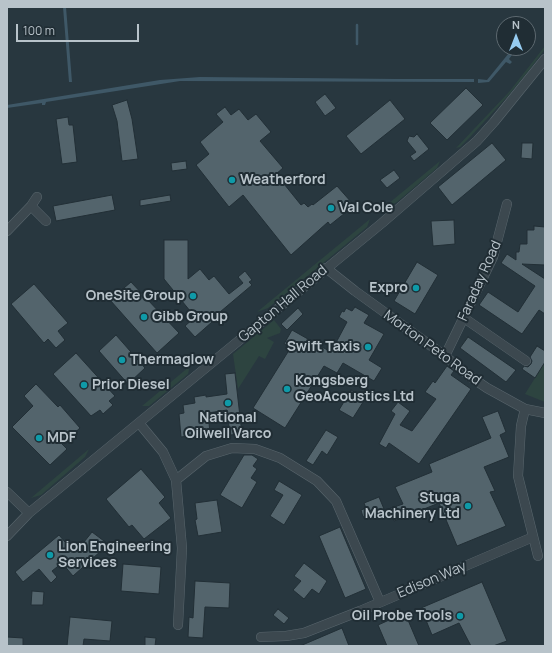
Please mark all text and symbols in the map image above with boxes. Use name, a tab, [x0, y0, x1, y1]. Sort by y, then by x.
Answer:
scale bar	[18, 16, 141, 42]
north arrow	[496, 16, 536, 56]
text: N	[512, 17, 520, 32]
text: 100 m	[23, 22, 55, 39]
place label: Weatherford	[240, 172, 326, 188]
marker: Weatherford	[227, 175, 237, 185]
place label: Val Cole	[339, 200, 393, 216]
marker: Val Cole	[326, 203, 336, 213]
street label: Faraday Road	[455, 238, 505, 324]
street label: Gapton Hall Road	[235, 262, 331, 346]
place label: Expro	[369, 280, 408, 296]
marker: Expro	[411, 283, 421, 293]
place label: OneSite Group	[86, 288, 185, 304]
marker: OneSite Group	[188, 291, 198, 301]
street label: Morton Peto Road	[380, 307, 484, 389]
place label: Gibb Group	[152, 309, 228, 325]
marker: Gibb Group	[139, 312, 149, 322]
place label: Swift Taxis	[287, 339, 360, 355]
marker: Swift Taxis	[363, 342, 373, 352]
place label: Thermaglow	[130, 352, 214, 368]
marker: Thermaglow	[117, 355, 127, 365]
place label: Kongsberg GeoAcoustics Ltd	[295, 373, 414, 406]
place label: Prior Diesel	[92, 377, 170, 393]
marker: Prior Diesel	[79, 380, 89, 390]
marker: Kongsberg GeoAcoustics Ltd	[282, 384, 292, 394]
marker: National Oilwell Varco	[223, 398, 233, 408]
place label: National Oilwell Varco	[185, 410, 271, 442]
place label: MDF	[47, 430, 76, 446]
marker: MDF	[34, 433, 44, 443]
place label: Stuga Machinery Ltd	[365, 490, 460, 522]
marker: Stuga Machinery Ltd	[463, 501, 473, 511]
place label: Lion Engineering Services	[58, 539, 171, 572]
marker: Lion Engineering Services	[45, 550, 55, 560]
street label: Edison Way	[395, 558, 469, 602]
place label: Oil Probe Tools	[352, 608, 452, 624]
marker: Oil Probe Tools	[455, 611, 465, 621]

